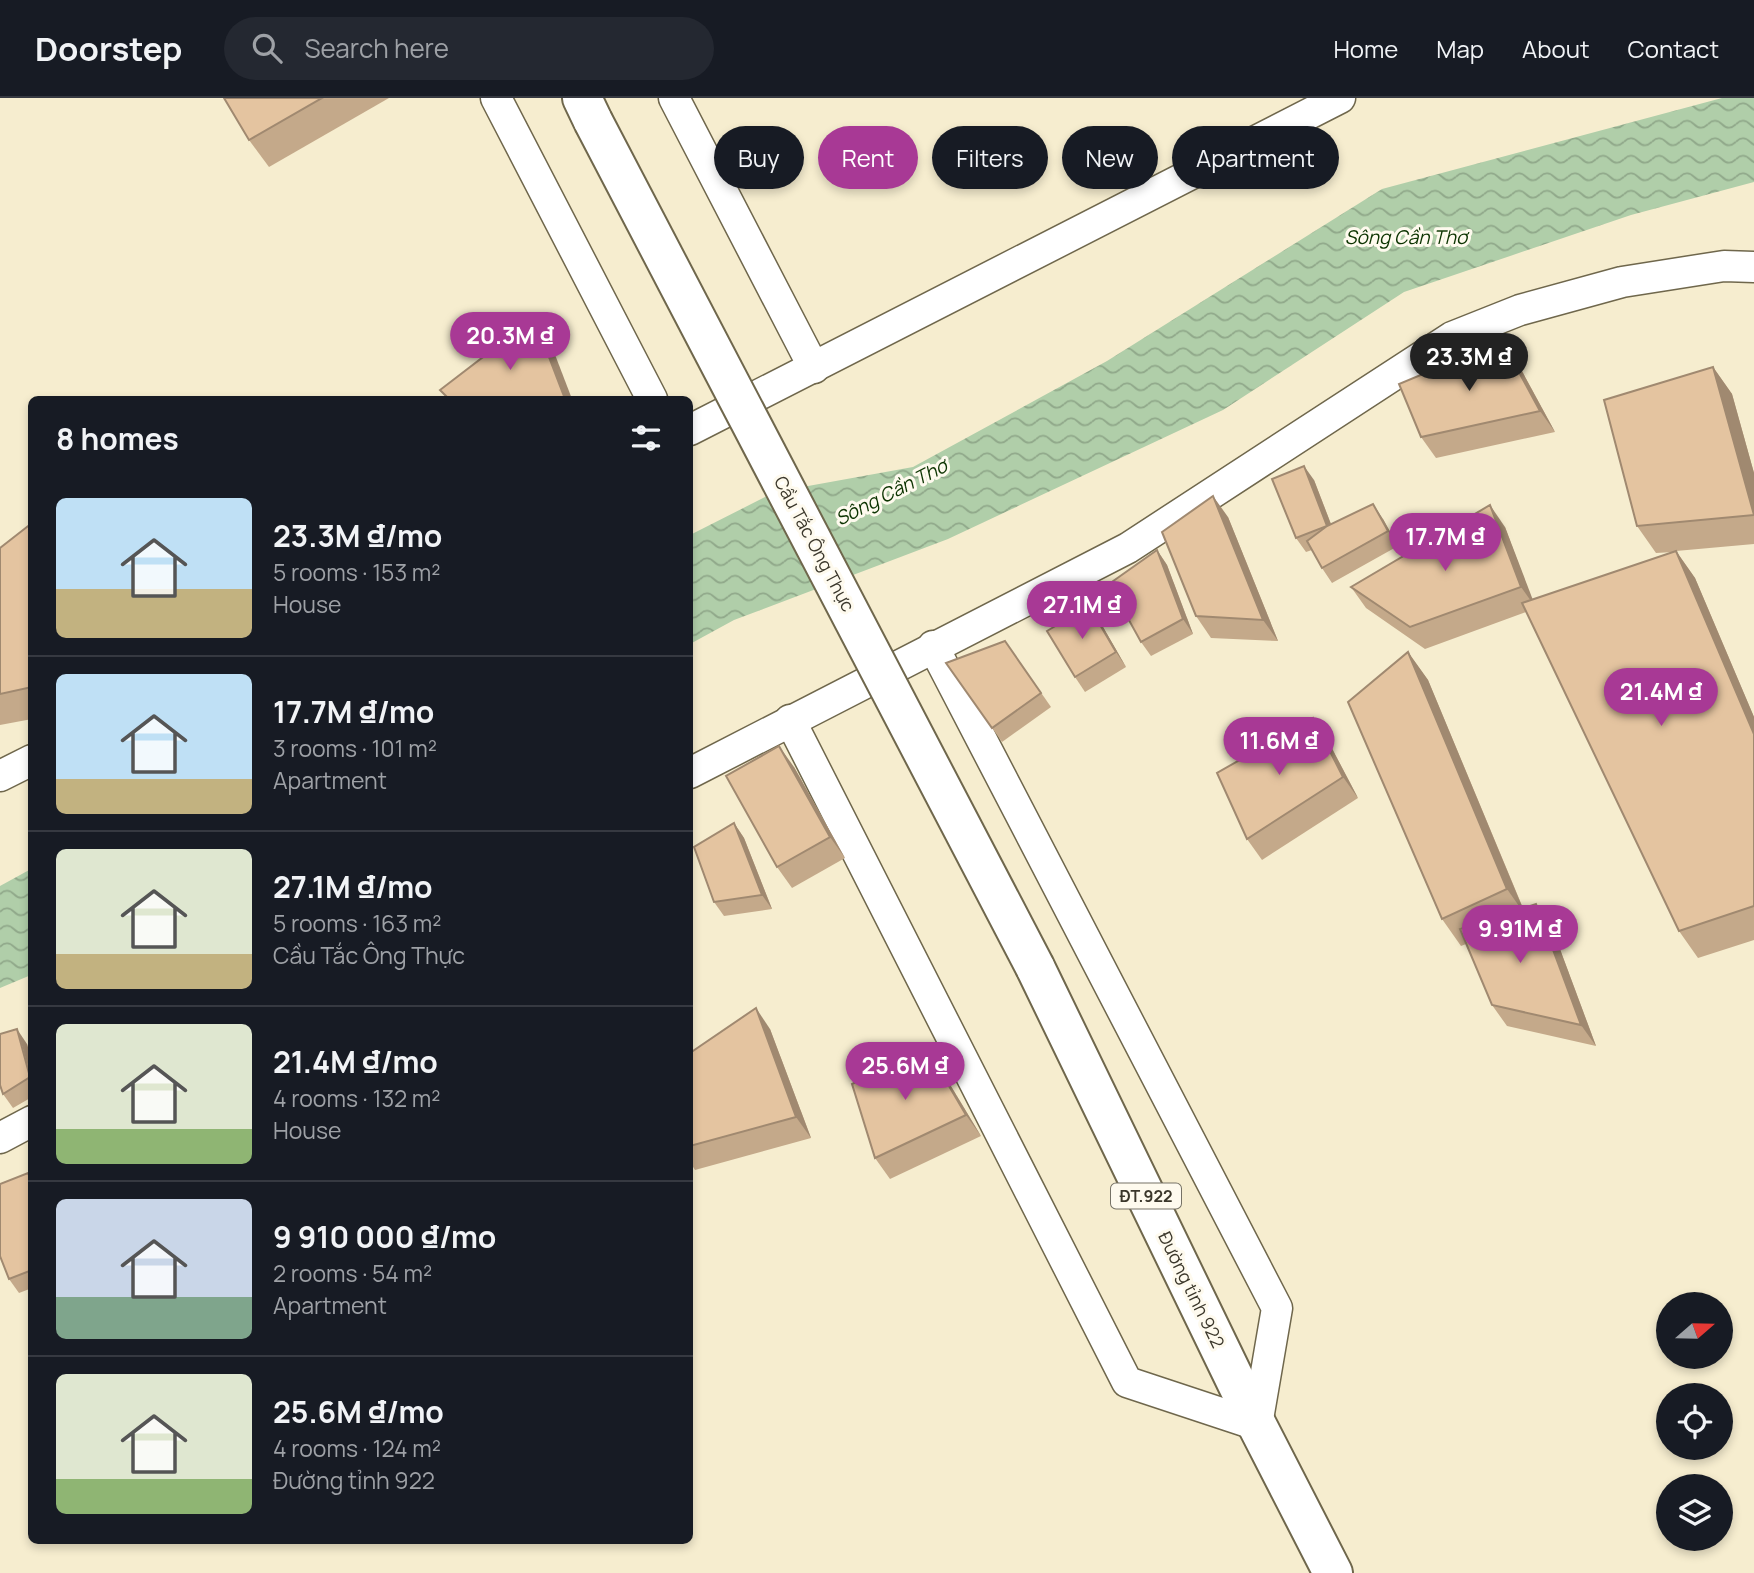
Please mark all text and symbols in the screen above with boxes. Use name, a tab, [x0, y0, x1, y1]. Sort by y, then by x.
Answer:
search box	[224, 17, 714, 80]
text: Doorstep	[35, 26, 182, 71]
icon: search	[248, 29, 286, 67]
text: Search here	[304, 30, 449, 66]
text: Home	[1333, 32, 1398, 65]
text: Map	[1436, 32, 1484, 65]
text: About	[1522, 32, 1590, 65]
text: Contact	[1628, 32, 1719, 65]
chip: Buy	[714, 126, 804, 189]
chip: Rent	[818, 126, 918, 189]
chip: Filters	[932, 126, 1048, 189]
chip: New	[1062, 126, 1158, 189]
chip: Apartment	[1172, 126, 1339, 189]
water label: Sông Cần Thơ	[1345, 224, 1470, 250]
pin: 20.3M ₫	[445, 313, 575, 372]
text: 20.3M ₫	[466, 319, 554, 351]
pin: 23.3M ₫	[1404, 334, 1534, 393]
text: 23.3M ₫	[1426, 340, 1512, 372]
text: 8 homes	[56, 418, 179, 459]
icon: filters	[627, 419, 665, 457]
water label: Sông Cần Thơ	[831, 451, 954, 531]
street label: Cầu Tắc Ông Thực	[769, 472, 861, 616]
pin: 17.7M ₫	[1380, 514, 1510, 573]
text: 23.3M ₫/mo	[273, 515, 442, 556]
text: 17.7M ₫	[1405, 520, 1485, 552]
icon: home	[112, 526, 196, 610]
text: 5 rooms · 153 m²	[273, 556, 440, 588]
pin: 27.1M ₫	[1017, 582, 1147, 641]
text: House	[273, 588, 342, 620]
text: 27.1M ₫	[1043, 588, 1121, 620]
pin: 21.4M ₫	[1596, 668, 1726, 728]
text: 21.4M ₫	[1620, 675, 1702, 707]
text: 17.7M ₫/mo	[273, 691, 434, 732]
icon: home	[112, 702, 196, 786]
pin: 11.6M ₫	[1214, 718, 1344, 777]
text: 11.6M ₫	[1240, 724, 1318, 756]
text: 3 rooms · 101 m²	[273, 732, 437, 764]
text: Apartment	[273, 764, 387, 796]
text: 27.1M ₫/mo	[273, 866, 433, 907]
icon: home	[112, 877, 196, 961]
pin: 9.91M ₫	[1455, 906, 1585, 965]
text: 5 rooms · 163 m²	[273, 907, 441, 939]
text: 9.91M ₫	[1478, 912, 1562, 944]
text: Cầu Tắc Ông Thực	[273, 939, 465, 971]
text: 21.4M ₫/mo	[273, 1041, 438, 1082]
pin: 25.6M ₫	[840, 1042, 970, 1102]
text: 25.6M ₫	[862, 1049, 948, 1081]
icon: home	[112, 1052, 196, 1136]
text: 4 rooms · 132 m²	[273, 1082, 441, 1114]
text: House	[273, 1114, 342, 1146]
road number: ĐT.922	[1111, 1184, 1181, 1208]
text: 9 910 000 ₫/mo	[273, 1216, 496, 1257]
icon: home	[112, 1227, 196, 1311]
street label: Đường tỉnh 922	[1153, 1227, 1230, 1352]
text: 2 rooms · 54 m²	[273, 1257, 432, 1289]
text: Apartment	[273, 1289, 387, 1321]
north arrow	[1656, 1292, 1732, 1368]
map controls	[1656, 1292, 1733, 1551]
button: locate	[1656, 1383, 1733, 1460]
text: 25.6M ₫/mo	[273, 1391, 444, 1432]
icon: home	[112, 1402, 196, 1486]
text: 4 rooms · 124 m²	[273, 1432, 441, 1464]
text: Đường tỉnh 922	[273, 1464, 435, 1496]
button: layers	[1656, 1474, 1733, 1551]

